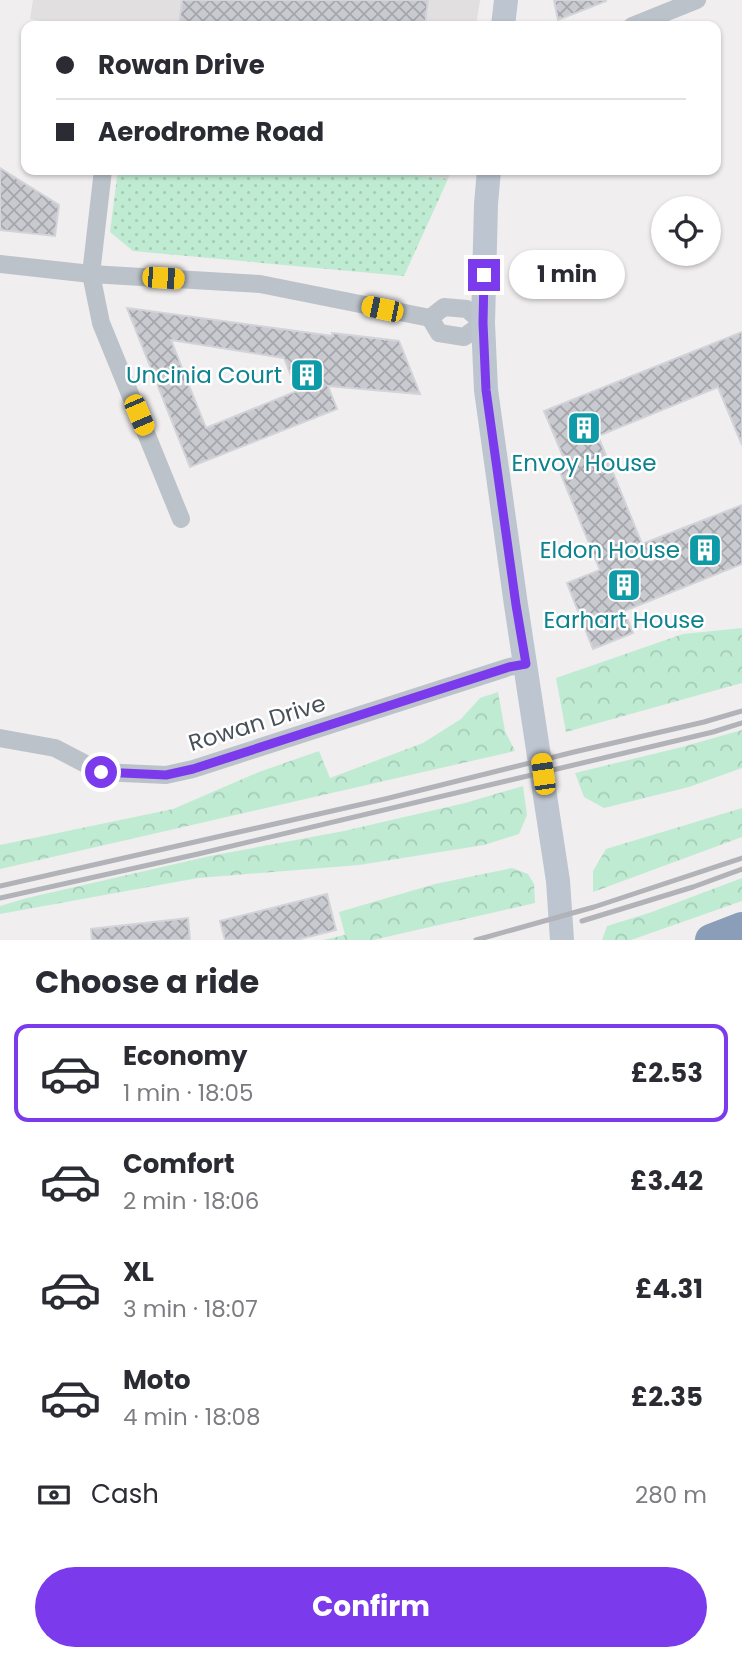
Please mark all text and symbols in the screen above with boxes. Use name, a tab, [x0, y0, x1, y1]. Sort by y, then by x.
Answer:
text: Rowan Drive	[98, 47, 265, 83]
text: Aerodrome Road	[98, 114, 324, 150]
map controls	[651, 196, 721, 266]
button: locate	[651, 196, 721, 266]
callout: 1 min	[508, 250, 624, 300]
text: 1 min	[537, 258, 597, 290]
route end	[468, 259, 500, 291]
car	[142, 266, 185, 290]
car	[360, 294, 405, 324]
building icon: Uncinia Court	[288, 356, 326, 394]
place label: Uncinia Court	[126, 359, 282, 391]
car	[122, 392, 157, 438]
building icon: Envoy House	[565, 409, 603, 447]
place label: Envoy House	[512, 447, 656, 479]
building icon: Eldon House	[686, 531, 724, 569]
place label: Eldon House	[540, 534, 680, 566]
building icon: Earhart House	[605, 566, 643, 604]
place label: Earhart House	[544, 604, 704, 636]
street label: Rowan Drive	[185, 687, 329, 759]
car	[530, 752, 557, 796]
route start	[85, 756, 117, 788]
text: Choose a ride	[35, 959, 259, 1004]
text: Economy	[123, 1038, 247, 1074]
icon: car	[39, 1042, 102, 1105]
text: £2.53	[631, 1055, 703, 1091]
text: 1 min · 18:05	[123, 1077, 253, 1109]
text: Comfort	[123, 1146, 235, 1182]
icon: car	[39, 1150, 102, 1213]
text: £3.42	[630, 1163, 703, 1199]
text: 2 min · 18:06	[123, 1185, 259, 1217]
text: XL	[123, 1254, 154, 1290]
icon: car	[39, 1258, 102, 1321]
text: £4.31	[635, 1271, 703, 1307]
text: 3 min · 18:07	[123, 1293, 258, 1325]
text: Moto	[123, 1362, 191, 1398]
icon: car	[39, 1366, 102, 1429]
text: £2.35	[631, 1379, 703, 1415]
text: 4 min · 18:08	[123, 1401, 261, 1433]
icon: cash	[35, 1476, 73, 1514]
text: Cash	[91, 1476, 159, 1512]
text: 280 m	[635, 1479, 707, 1511]
button: Confirm	[35, 1567, 707, 1647]

